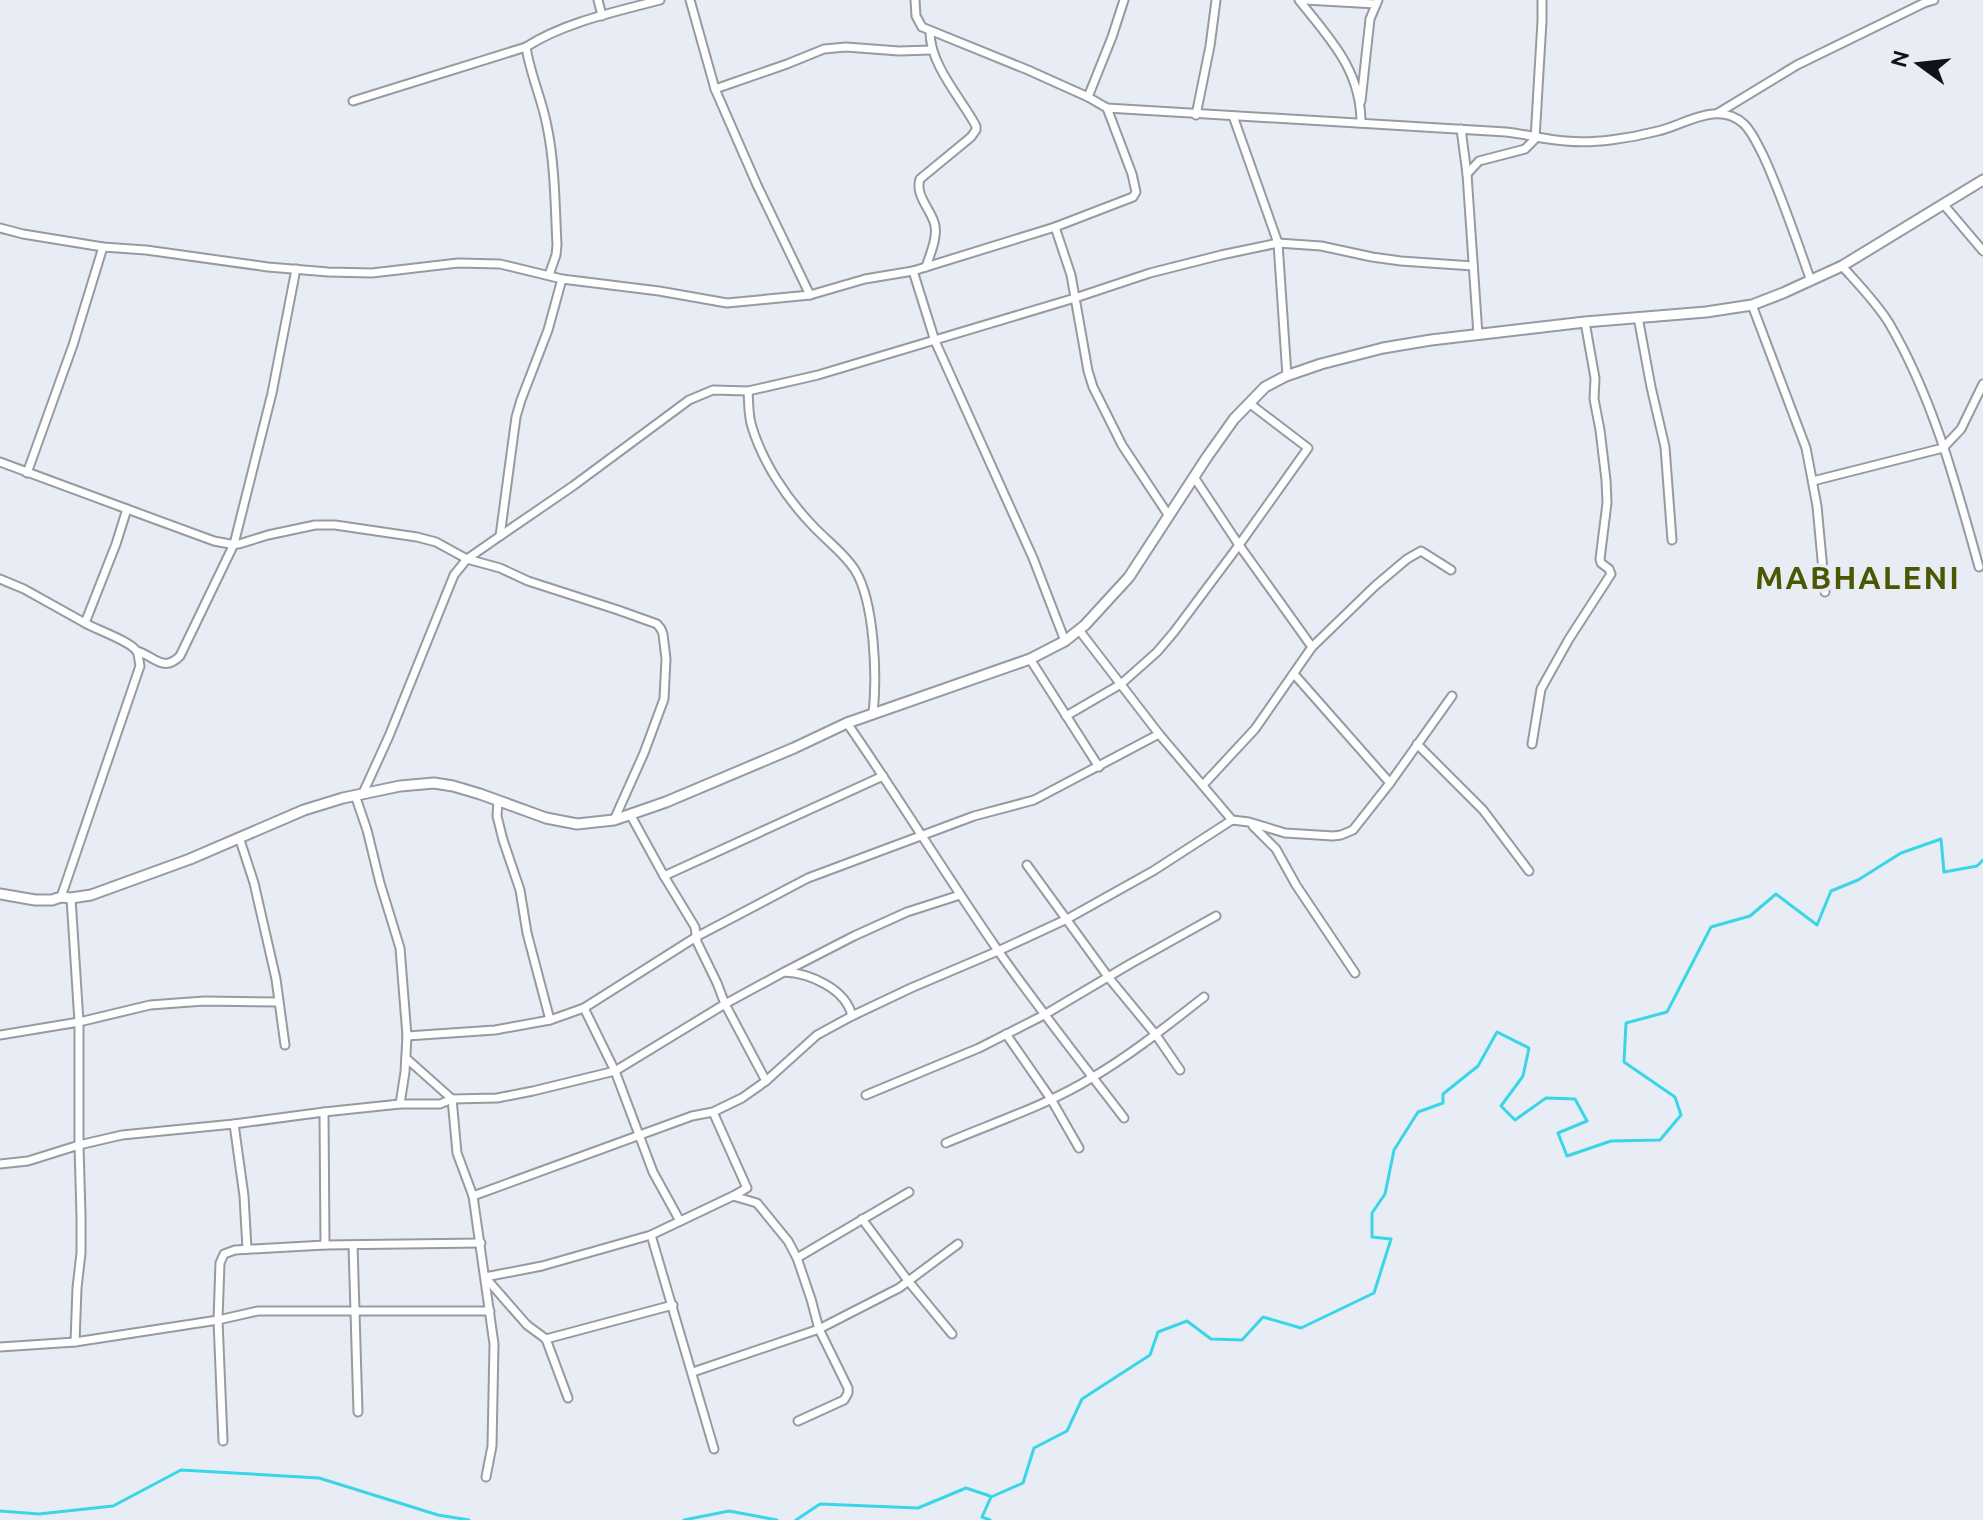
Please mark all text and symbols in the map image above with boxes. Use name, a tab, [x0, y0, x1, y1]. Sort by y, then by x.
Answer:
north arrow	[1879, 24, 1959, 104]
text: N	[1885, 48, 1913, 70]
district label: MABHALENI	[1755, 559, 1961, 595]

